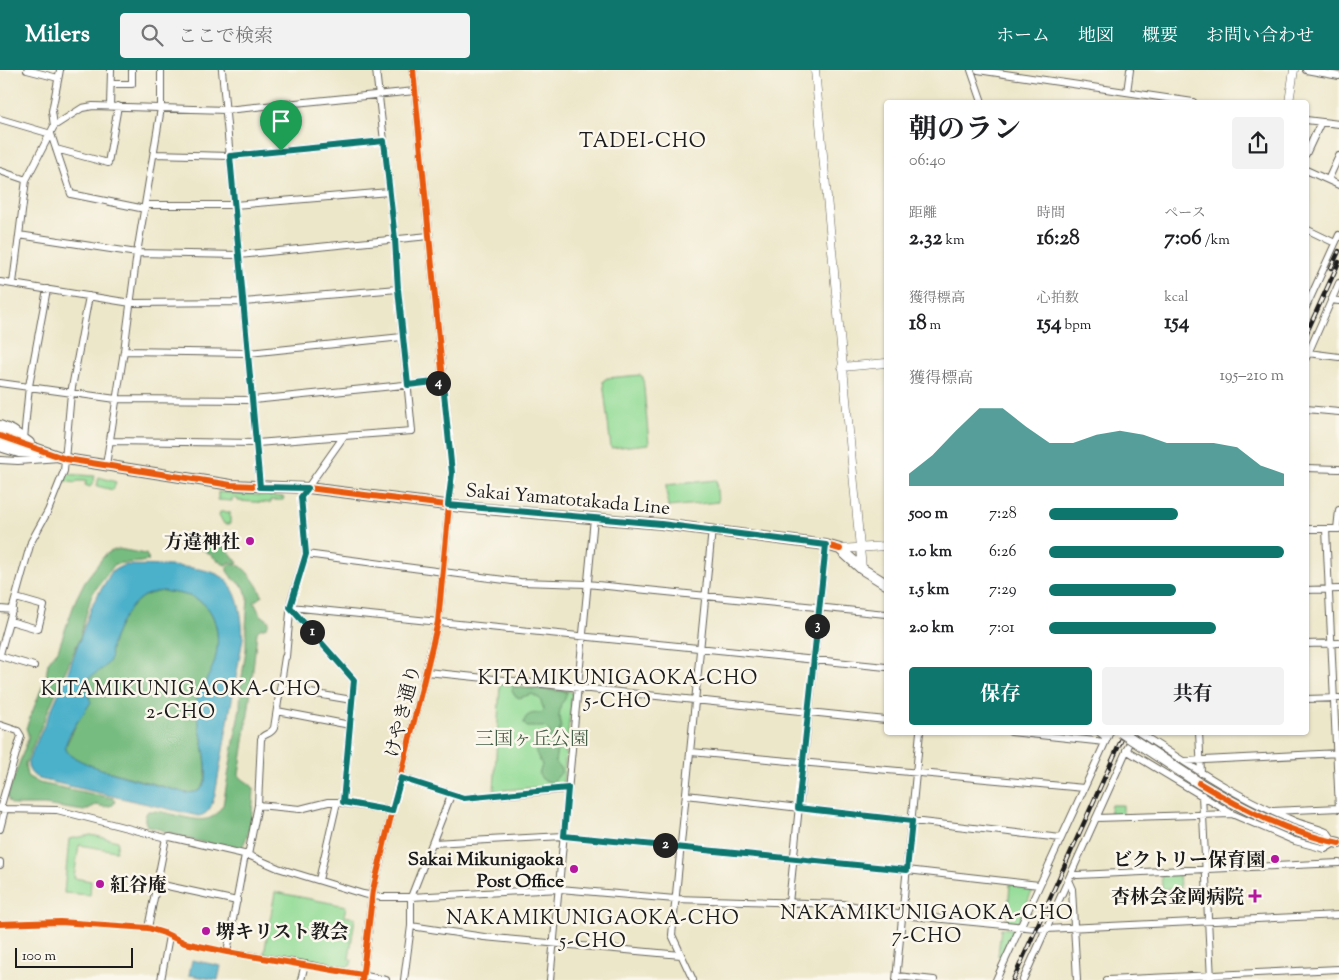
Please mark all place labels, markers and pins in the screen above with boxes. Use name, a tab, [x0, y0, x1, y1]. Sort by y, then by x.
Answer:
pin	[260, 100, 302, 151]
pin: 4	[426, 370, 450, 396]
place label: 方違神社	[164, 530, 240, 557]
marker: 方違神社	[244, 535, 256, 547]
pin: 3	[804, 614, 830, 638]
pin: 1	[300, 620, 324, 644]
pin: 2	[652, 832, 678, 858]
place label: Sakai Mikunigaoka Post Office	[408, 847, 564, 896]
place label: ビクトリー保育園	[1113, 848, 1265, 875]
marker: ビクトリー保育園	[1269, 853, 1281, 865]
marker: Sakai Mikunigaoka Post Office	[568, 863, 580, 875]
place label: 紅谷庵	[110, 873, 167, 900]
marker: 紅谷庵	[94, 878, 106, 890]
place label: 杏林会金岡病院	[1111, 885, 1244, 912]
marker: 杏林会金岡病院	[1248, 889, 1262, 903]
place label: 堺キリスト教会	[216, 920, 349, 947]
marker: 堺キリスト教会	[200, 925, 212, 937]

